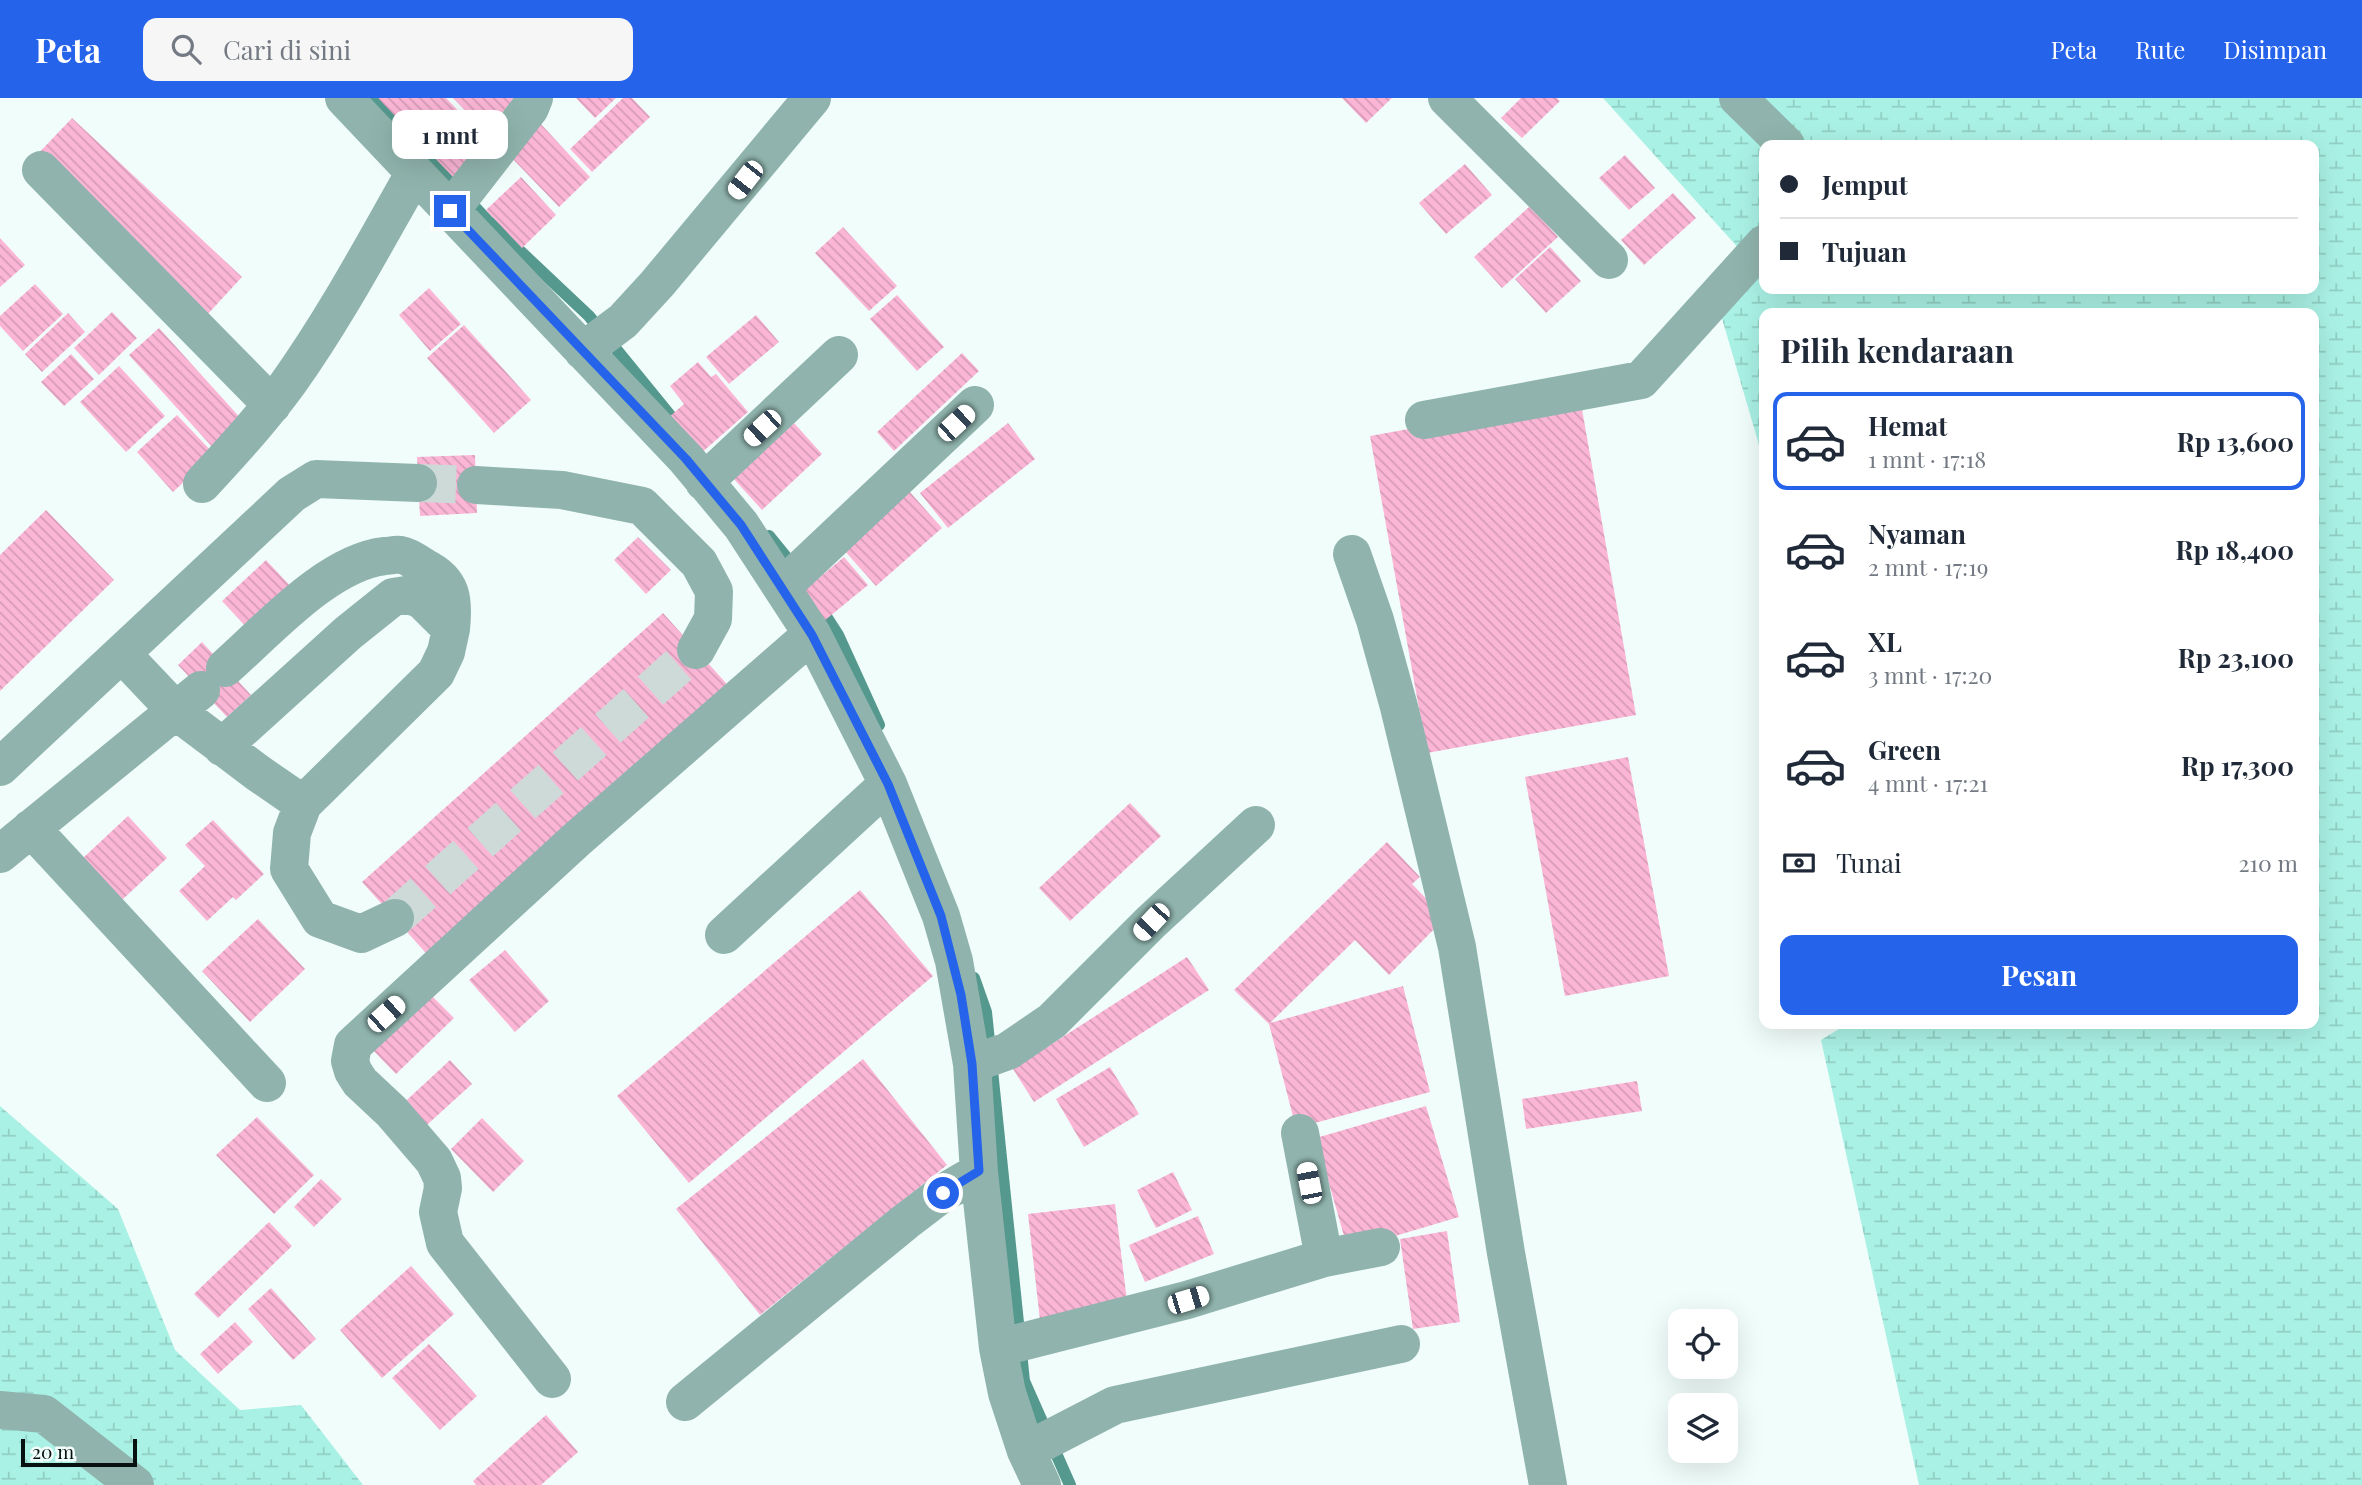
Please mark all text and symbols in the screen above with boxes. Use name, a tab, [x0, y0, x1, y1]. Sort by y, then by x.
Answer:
search box	[143, 18, 633, 81]
text: Peta	[35, 27, 101, 71]
icon: search	[167, 30, 205, 68]
text: Cari di sini	[223, 32, 351, 67]
text: Peta	[2051, 33, 2097, 65]
text: Rute	[2135, 33, 2185, 65]
text: Disimpan	[2223, 33, 2327, 65]
callout: 1 mnt	[392, 109, 508, 158]
text: 1 mnt	[421, 119, 479, 150]
car	[724, 157, 767, 203]
text: Jemput	[1822, 167, 1908, 202]
route end	[434, 195, 466, 227]
text: Tujuan	[1822, 234, 1907, 269]
text: Pilih kendaraan	[1780, 328, 2014, 371]
car	[934, 401, 979, 445]
car	[740, 406, 785, 450]
text: Hemat	[1868, 408, 1947, 443]
icon: car	[1784, 410, 1847, 473]
text: Rp 13,600	[2177, 424, 2294, 459]
text: 1 mnt · 17:18	[1868, 443, 1986, 474]
text: Nyaman	[1868, 516, 1966, 551]
icon: car	[1784, 518, 1847, 581]
text: Rp 18,400	[2175, 532, 2294, 567]
text: 2 mnt · 17:19	[1868, 551, 1988, 582]
text: XL	[1868, 624, 1902, 659]
icon: car	[1784, 626, 1847, 689]
text: Rp 23,100	[2178, 640, 2294, 675]
text: 3 mnt · 17:20	[1868, 659, 1992, 690]
text: Green	[1868, 732, 1941, 767]
icon: car	[1784, 734, 1847, 797]
text: Rp 17,300	[2181, 748, 2294, 783]
text: 4 mnt · 17:21	[1868, 767, 1988, 798]
icon: cash	[1780, 844, 1818, 882]
text: Tunai	[1836, 845, 1902, 880]
text: 210 m	[2239, 847, 2298, 878]
car	[1129, 899, 1174, 945]
button: Pesan	[1780, 935, 2298, 1015]
car	[364, 992, 409, 1036]
car	[1295, 1160, 1324, 1206]
route start	[927, 1177, 959, 1209]
car	[1165, 1284, 1212, 1316]
map controls	[1668, 1309, 1738, 1463]
button: locate	[1668, 1309, 1738, 1379]
button: layers	[1668, 1393, 1738, 1463]
scale bar	[21, 1436, 136, 1468]
text: 20 m	[32, 1438, 74, 1464]

